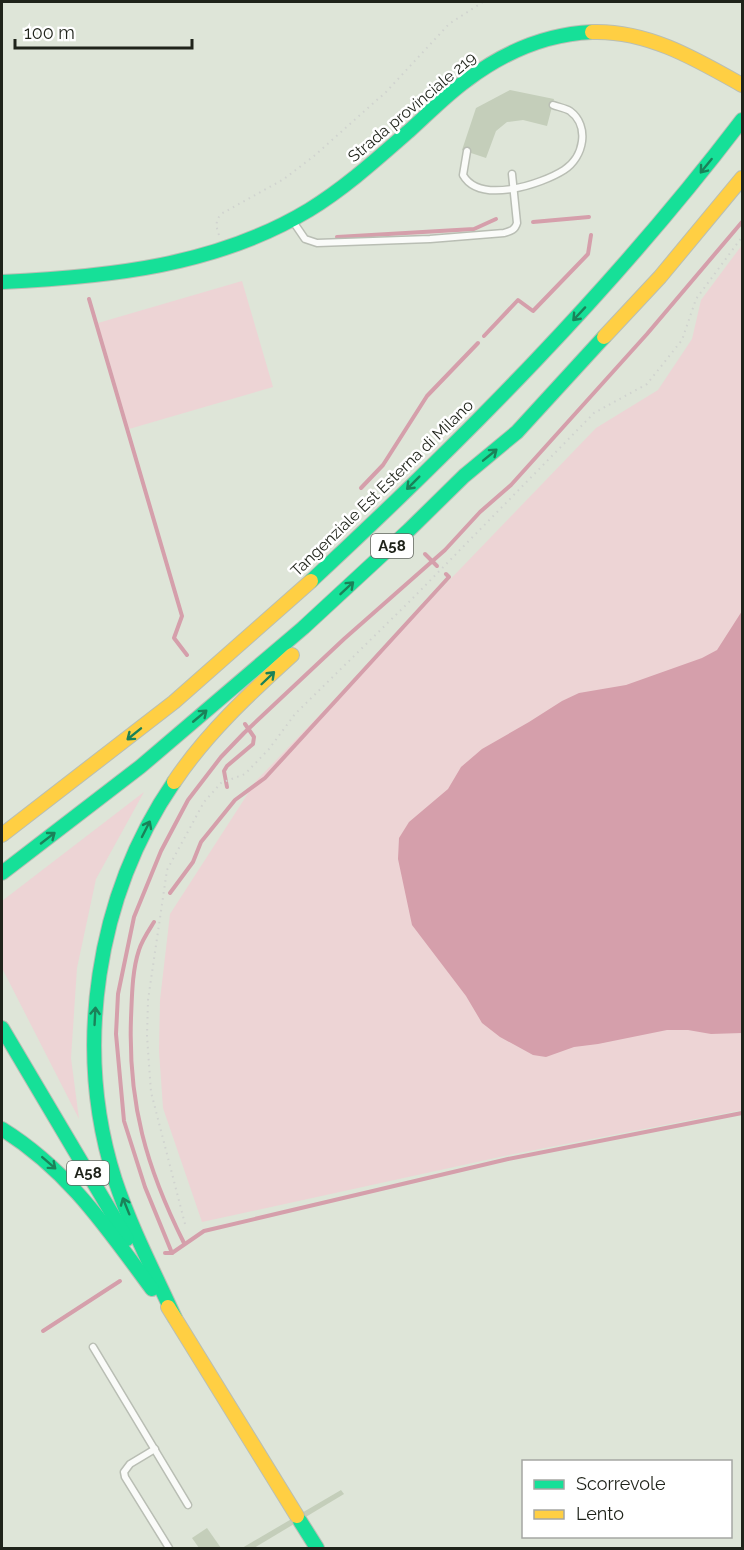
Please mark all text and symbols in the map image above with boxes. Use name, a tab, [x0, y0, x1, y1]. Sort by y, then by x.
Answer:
scale bar	[15, 12, 192, 50]
text: 100 m	[24, 22, 75, 43]
street label: Strada provinciale 219	[344, 48, 480, 166]
one-way arrow	[700, 158, 713, 174]
one-way arrow	[572, 306, 586, 321]
street label: Tangenziale Est Esterna di Milano	[287, 396, 477, 580]
one-way arrow	[481, 448, 497, 461]
one-way arrow	[406, 476, 421, 491]
road number: A58	[371, 534, 413, 558]
one-way arrow	[339, 581, 354, 595]
one-way arrow	[260, 671, 275, 686]
one-way arrow	[192, 709, 207, 723]
one-way arrow	[127, 727, 142, 741]
one-way arrow	[140, 821, 152, 838]
one-way arrow	[40, 831, 56, 844]
one-way arrow	[90, 1006, 101, 1026]
one-way arrow	[41, 1156, 56, 1170]
road number: A58	[67, 1161, 109, 1185]
one-way arrow	[120, 1198, 131, 1216]
legend	[522, 1460, 732, 1538]
text: Scorrevole	[576, 1473, 666, 1494]
text: Lento	[576, 1503, 624, 1524]

